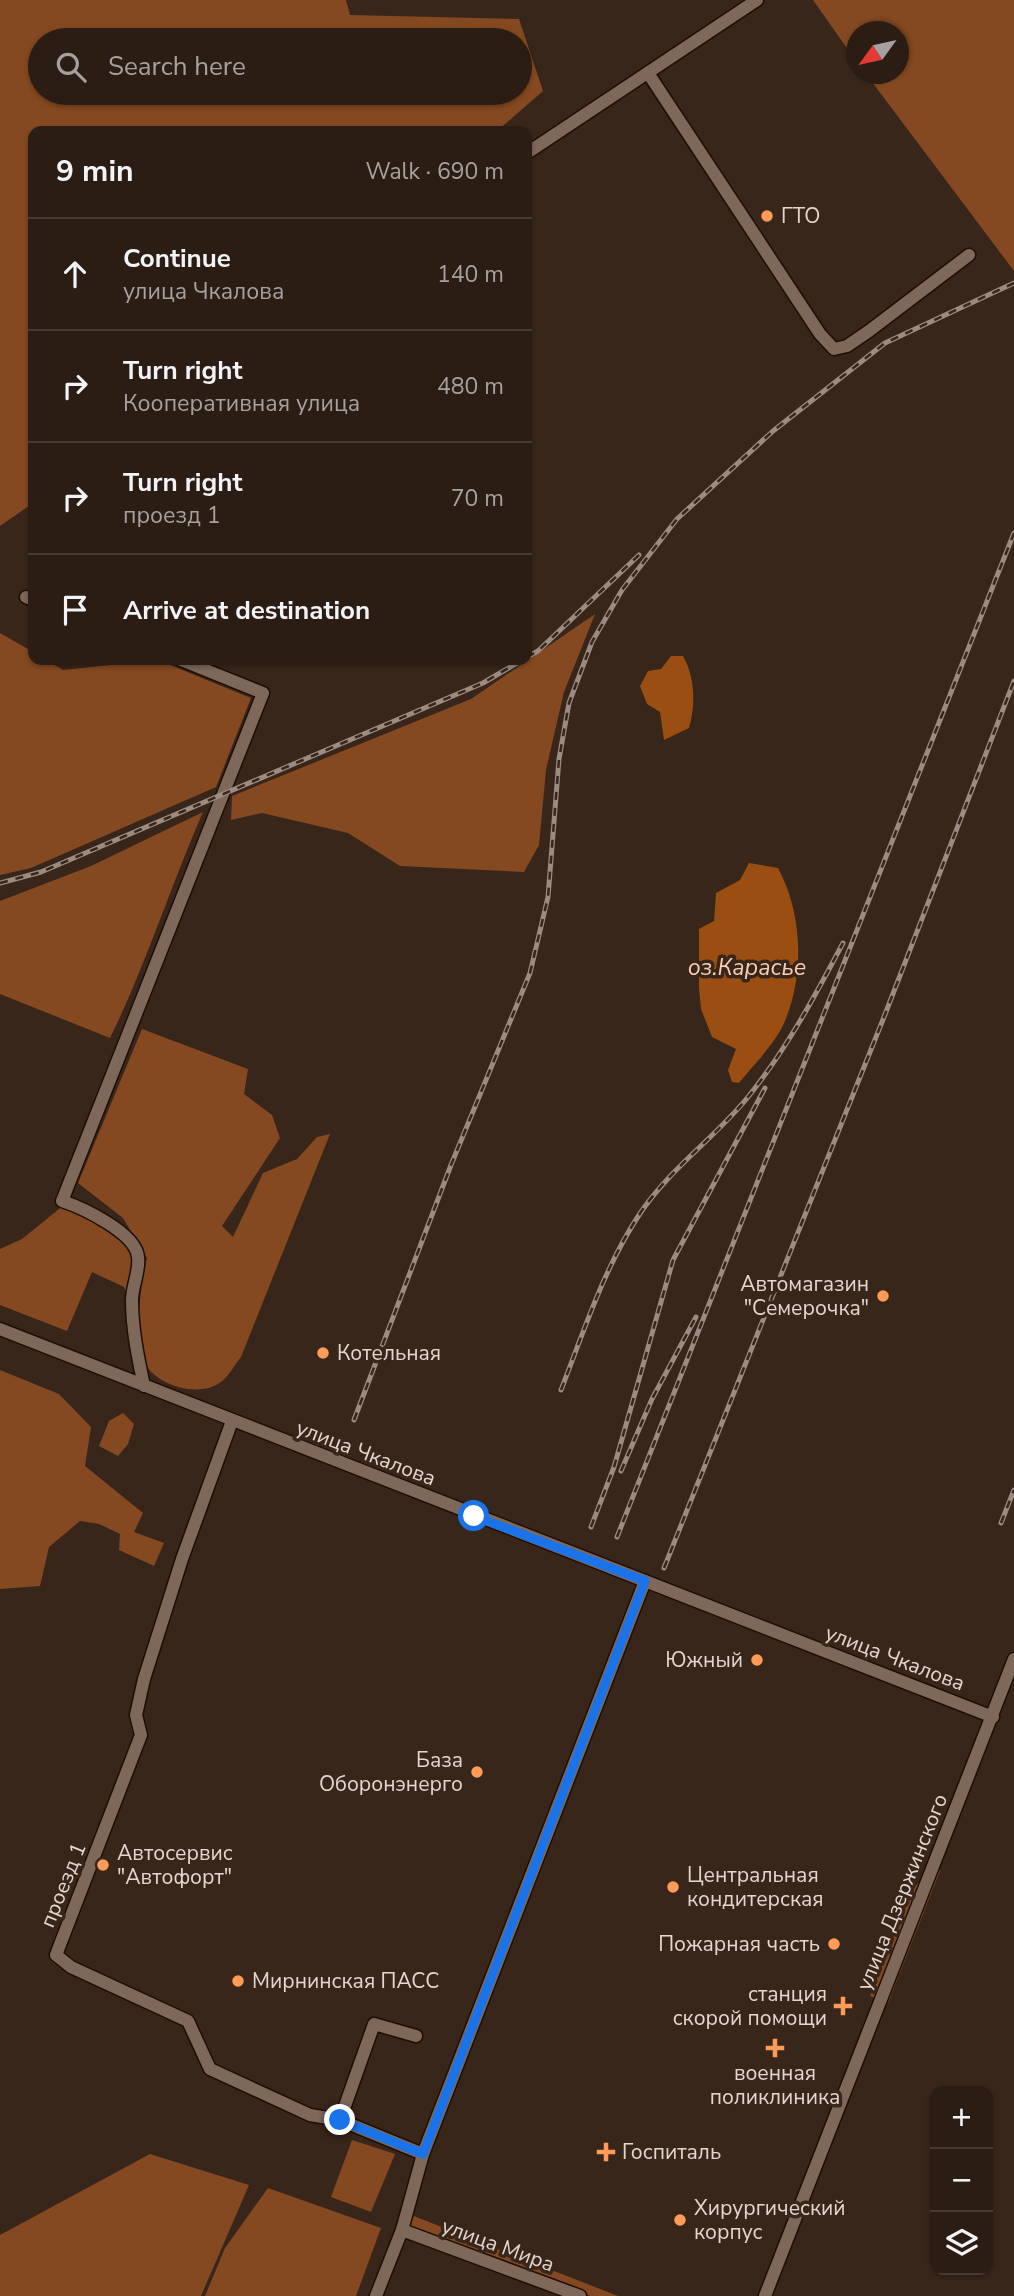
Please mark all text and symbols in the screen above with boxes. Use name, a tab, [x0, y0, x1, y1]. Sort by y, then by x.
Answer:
north arrow	[846, 21, 909, 84]
search box	[28, 28, 532, 105]
icon: search	[52, 48, 90, 86]
text: Search here	[108, 49, 246, 84]
text: 9 min	[56, 151, 134, 192]
text: Walk · 690 m	[365, 156, 504, 187]
place label: ГТО	[781, 202, 820, 230]
marker: ГТО	[759, 208, 775, 224]
text: Continue	[123, 241, 231, 276]
icon: ahead	[56, 255, 94, 293]
text: 140 m	[437, 259, 504, 290]
text: улица Чкалова	[123, 276, 284, 307]
text: Turn right	[123, 353, 242, 388]
icon: right	[56, 367, 94, 405]
text: 480 m	[437, 371, 504, 402]
text: Кооперативная улица	[123, 388, 360, 419]
text: Turn right	[123, 465, 242, 500]
icon: right	[56, 479, 94, 517]
text: 70 m	[451, 483, 504, 514]
text: проезд 1	[123, 500, 221, 531]
icon: arrive	[56, 591, 94, 629]
text: Arrive at destination	[123, 593, 370, 628]
water label: оз.Карасье	[688, 952, 806, 983]
place label: Автомагазин "Семерочка"	[740, 1270, 869, 1322]
marker: Автомагазин "Семерочка"	[875, 1288, 891, 1304]
place label: Котельная	[337, 1339, 441, 1367]
marker: Котельная	[315, 1345, 331, 1361]
street label: улица Чкалова	[292, 1414, 440, 1492]
route start	[458, 1500, 489, 1531]
street label: улица Чкалова	[821, 1619, 969, 1697]
place label: Южный	[665, 1646, 743, 1674]
marker: Южный	[749, 1652, 765, 1668]
place label: База Оборонэнерго	[319, 1746, 463, 1798]
marker: База Оборонэнерго	[469, 1764, 485, 1780]
street label: улица Дзержинского	[850, 1790, 954, 1994]
street label: проезд 1	[33, 1838, 93, 1932]
place label: Автосервис "Автофорт"	[117, 1839, 233, 1891]
marker: Автосервис "Автофорт"	[95, 1857, 111, 1873]
place label: Центральная кондитерская	[687, 1861, 824, 1913]
marker: Центральная кондитерская	[665, 1879, 681, 1895]
place label: Пожарная часть	[658, 1930, 820, 1958]
marker: Пожарная часть	[826, 1936, 842, 1952]
place label: Мирнинская ПАСС	[252, 1967, 439, 1995]
marker: Мирнинская ПАСС	[230, 1973, 246, 1989]
place label: станция скорой помощи	[673, 1980, 827, 2032]
marker: станция скорой помощи	[833, 1996, 853, 2016]
marker: военная поликлиника	[765, 2038, 785, 2058]
place label: военная поликлиника	[710, 2059, 840, 2111]
map controls	[930, 2086, 993, 2275]
button: +	[930, 2086, 993, 2149]
route end	[324, 2104, 355, 2135]
place label: Госпиталь	[622, 2138, 721, 2166]
marker: Госпиталь	[596, 2142, 616, 2162]
button: −	[930, 2149, 993, 2212]
place label: Хирургический корпус	[694, 2194, 846, 2246]
street label: улица Мира	[438, 2212, 558, 2278]
marker: Хирургический корпус	[672, 2212, 688, 2228]
button: layers	[930, 2212, 993, 2275]

